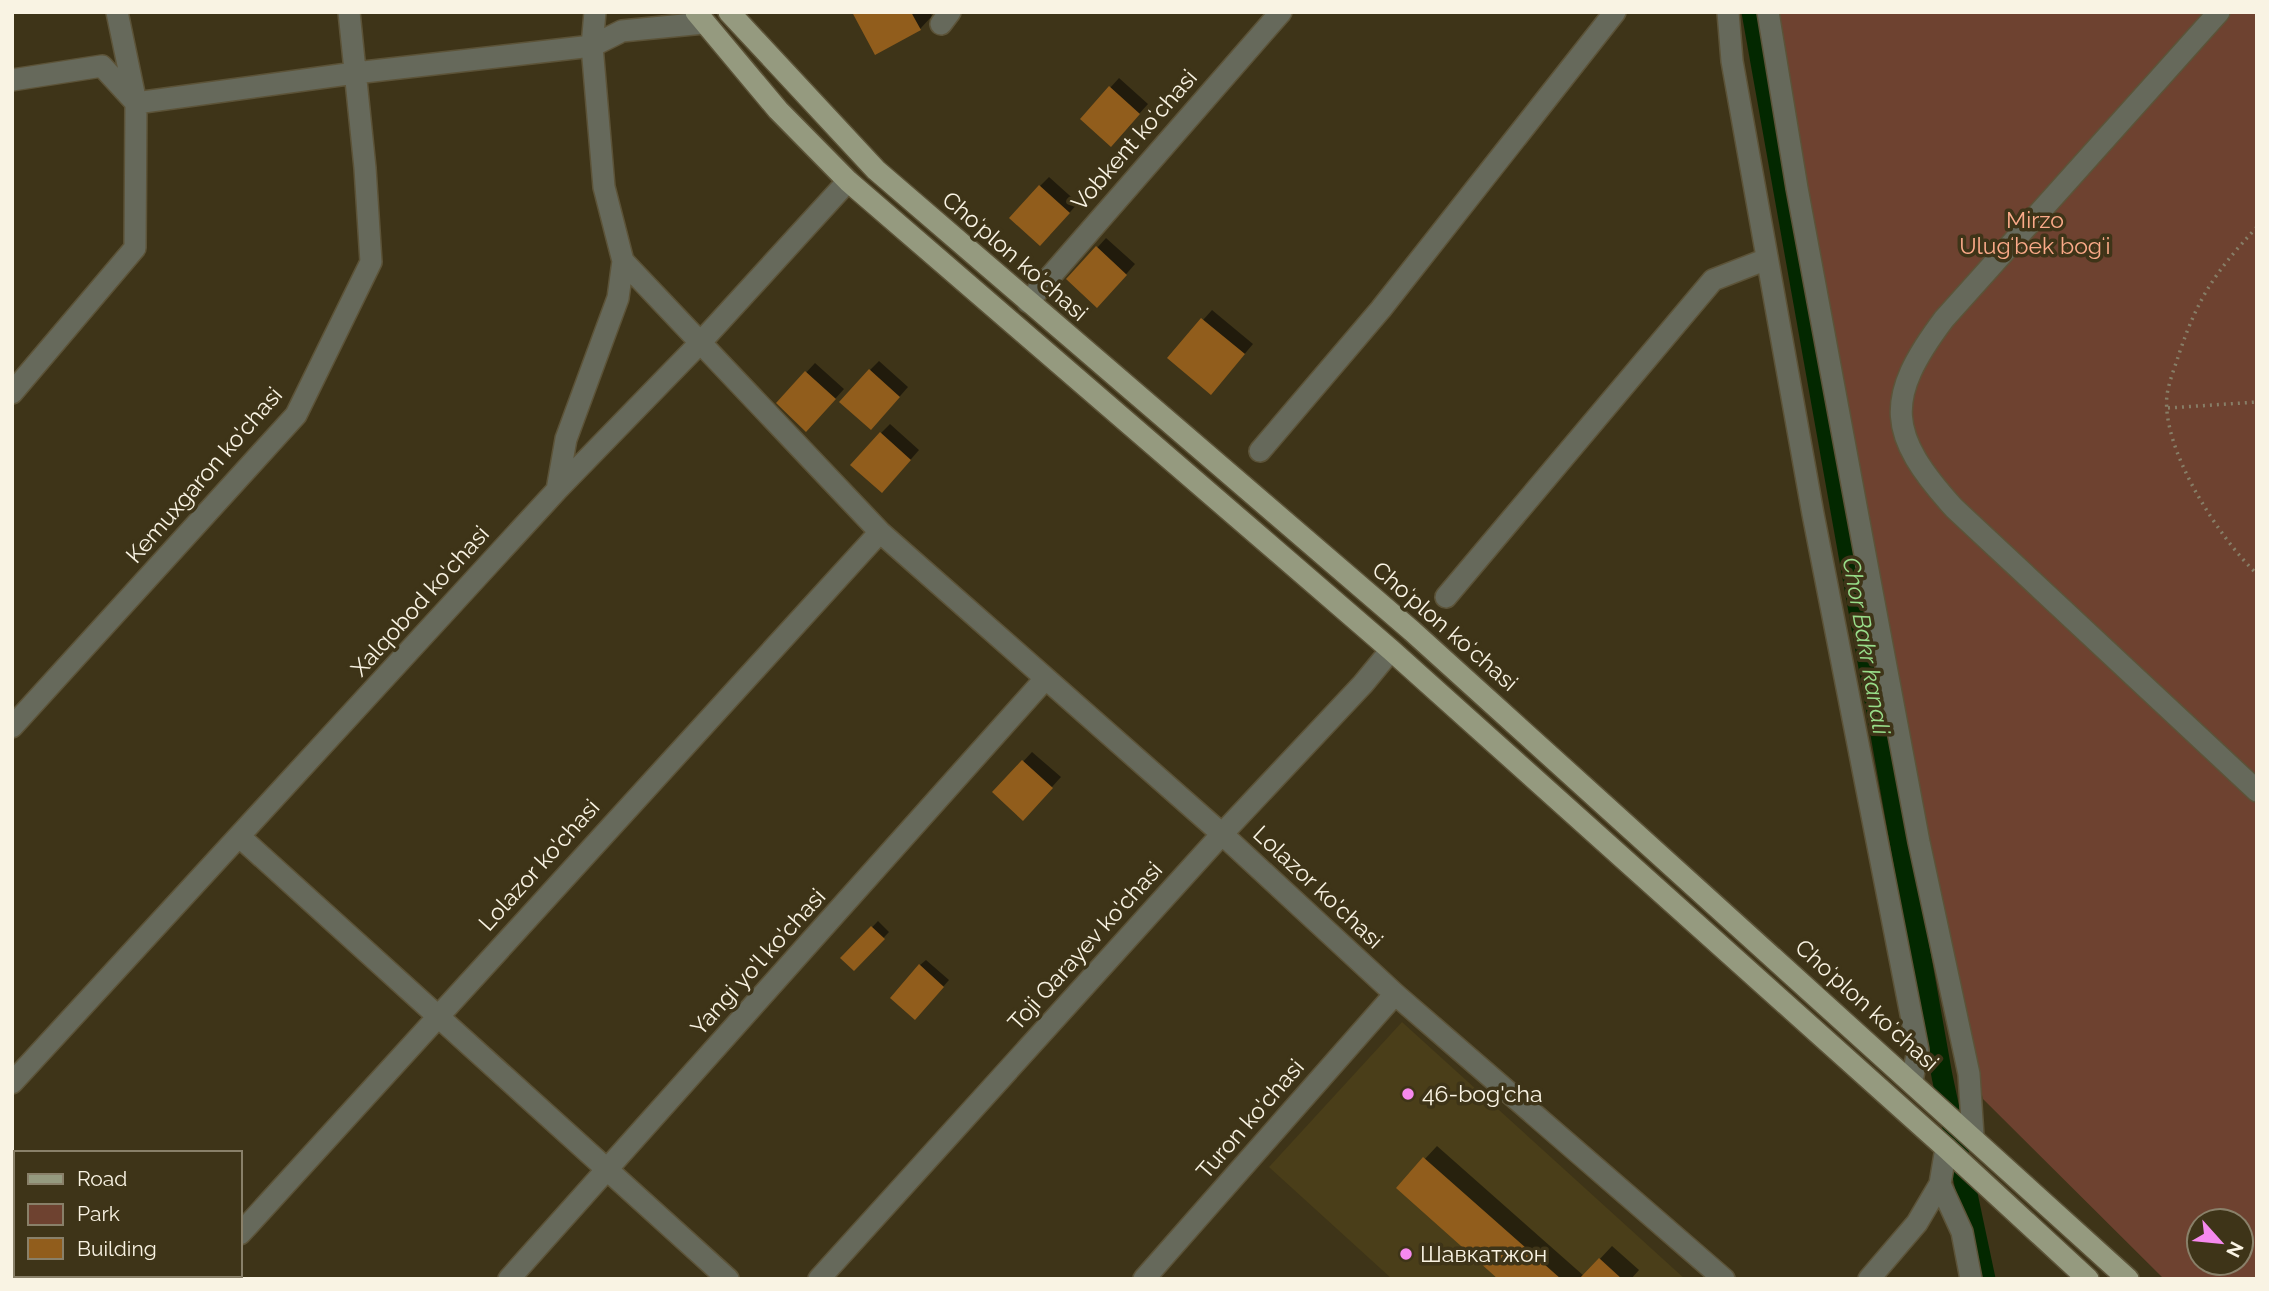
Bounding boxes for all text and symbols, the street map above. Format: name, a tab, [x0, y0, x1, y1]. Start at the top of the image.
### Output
street label: Vobkent koʻchasi	[1065, 64, 1202, 215]
street label: Choʻplon koʻchasi	[937, 185, 1093, 326]
park label: Mirzo Ulugʻbek bogʻi	[1959, 206, 2111, 259]
street label: Kemuxgaron ko'chasi	[120, 381, 287, 568]
street label: Xalqobod ko'chasi	[345, 520, 494, 681]
street label: Choʻplon koʻchasi	[1367, 555, 1523, 696]
water label: Chor Bakr kanali	[1837, 555, 1896, 738]
street label: Lolazor ko'chasi	[473, 794, 605, 936]
street label: Lolazor ko'chasi	[1248, 820, 1389, 953]
street label: Toji Qarayev ko'chasi	[1002, 856, 1167, 1035]
street label: Yangi yo'l ko'chasi	[685, 883, 831, 1041]
street label: Choʻplon koʻchasi	[1790, 933, 1944, 1076]
street label: Turon ko'chasi	[1190, 1053, 1309, 1184]
place label: 46-bog'cha	[1422, 1080, 1543, 1107]
marker: 46-bog'cha	[1400, 1086, 1416, 1102]
legend	[14, 1151, 242, 1277]
text: Road	[77, 1166, 127, 1191]
text: Park	[77, 1201, 120, 1226]
north arrow	[2185, 1207, 2255, 1277]
text: Building	[77, 1236, 157, 1261]
text: N	[2222, 1238, 2248, 1261]
place label: Шавкатжон	[1420, 1240, 1547, 1267]
marker: Шавкатжон	[1398, 1246, 1414, 1262]

